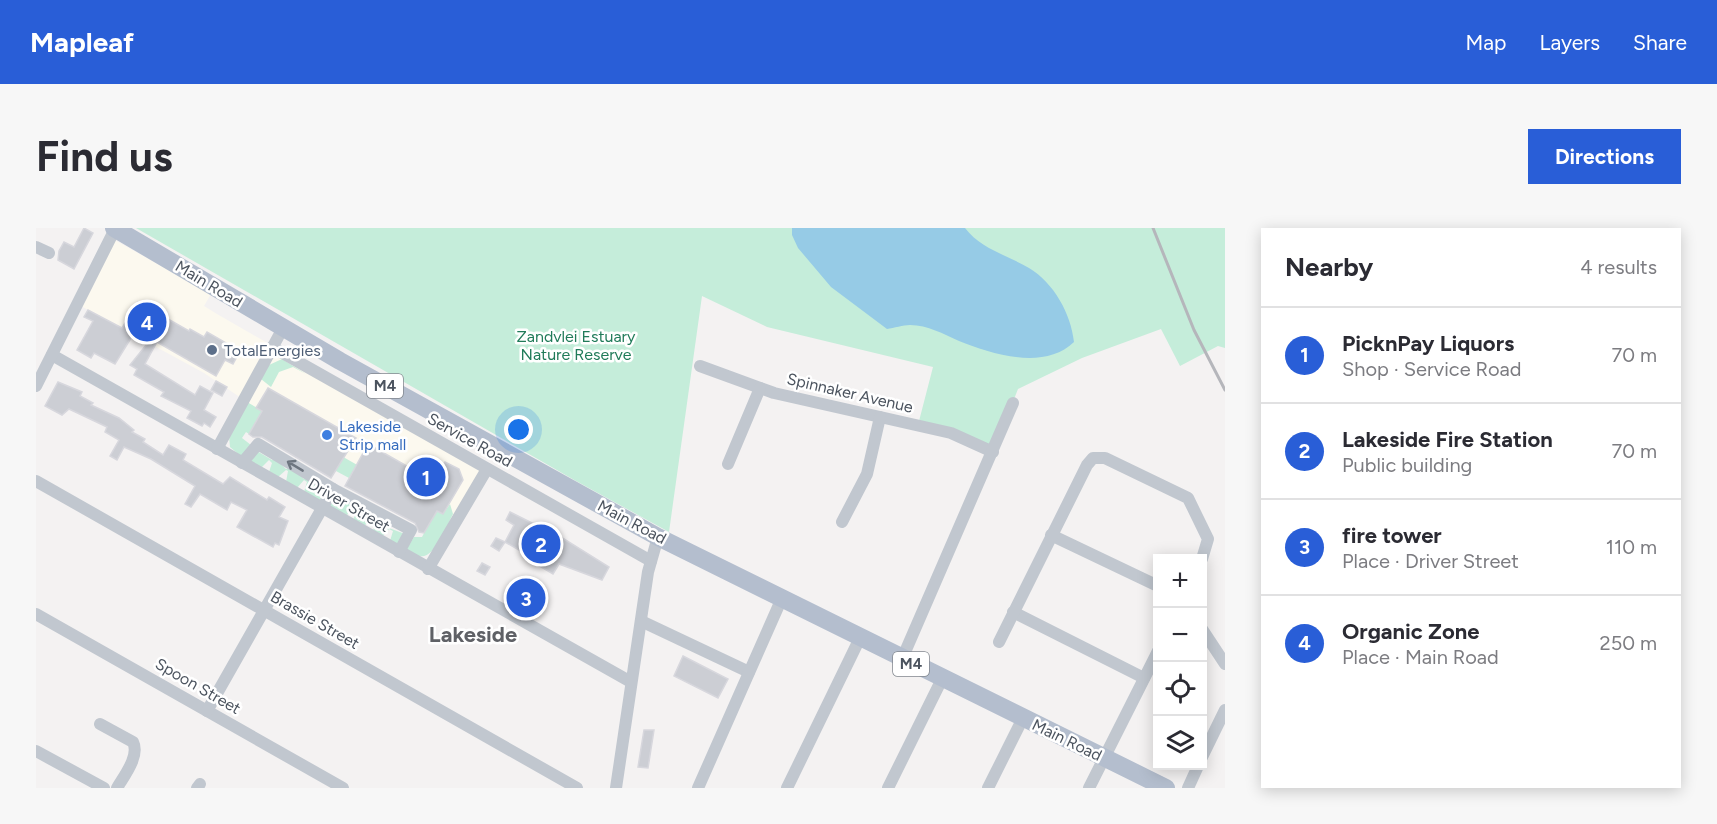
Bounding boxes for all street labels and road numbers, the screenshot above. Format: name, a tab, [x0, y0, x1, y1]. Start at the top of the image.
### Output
street label: Main Road	[172, 257, 246, 311]
street label: Spinnaker Avenue	[785, 369, 915, 417]
road number: M4	[367, 374, 403, 398]
street label: Service Road	[424, 409, 516, 471]
street label: Driver Street	[305, 474, 393, 536]
street label: Main Road	[594, 496, 670, 548]
street label: Brassie Street	[267, 587, 363, 653]
road number: M4	[893, 652, 929, 676]
street label: Spoon Street	[152, 654, 244, 718]
street label: Main Road	[1029, 715, 1105, 765]

